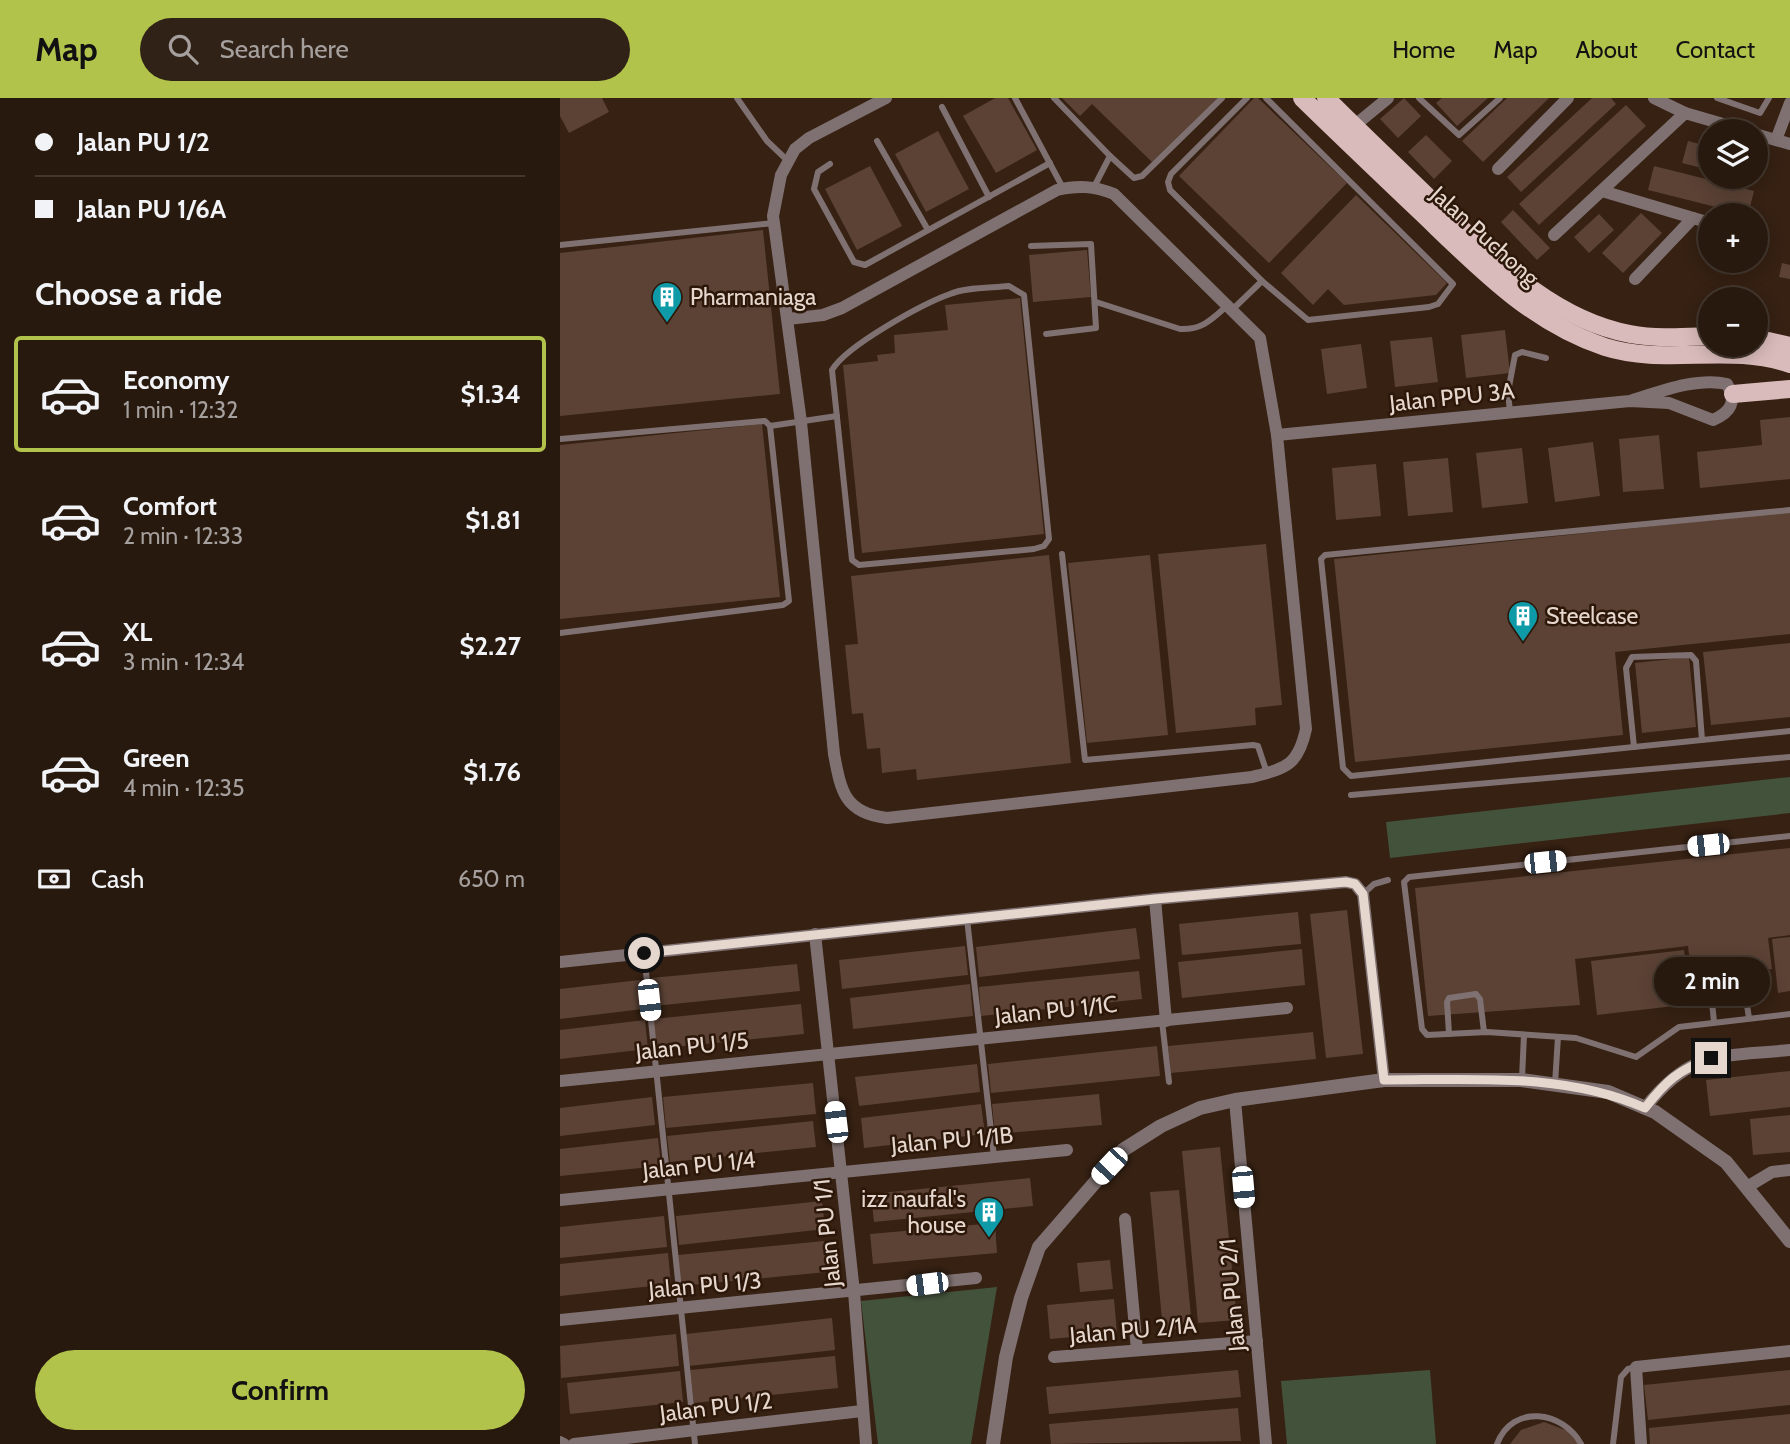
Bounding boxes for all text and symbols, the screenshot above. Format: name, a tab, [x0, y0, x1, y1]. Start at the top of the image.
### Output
search box	[140, 18, 630, 81]
text: Map	[35, 29, 98, 69]
icon: search	[164, 30, 202, 68]
text: Search here	[220, 33, 349, 65]
text: Home	[1392, 35, 1455, 64]
text: Map	[1493, 35, 1538, 64]
text: About	[1576, 35, 1638, 64]
text: Contact	[1676, 35, 1755, 64]
map controls	[1698, 119, 1768, 357]
button: layers	[1698, 119, 1768, 189]
text: Jalan PU 1/2	[77, 126, 210, 158]
street label: Jalan Puchong	[1424, 179, 1545, 292]
text: Jalan PU 1/6A	[77, 193, 226, 225]
button: +	[1698, 203, 1768, 273]
text: Choose a ride	[35, 274, 222, 313]
building icon: Pharmaniaga	[650, 280, 684, 324]
place label: Pharmaniaga	[690, 283, 816, 311]
button: −	[1698, 287, 1768, 357]
icon: car	[39, 363, 102, 426]
text: Economy	[123, 364, 229, 396]
street label: Jalan PPU 3A	[1387, 376, 1516, 418]
text: $1.34	[460, 378, 521, 410]
text: 1 min · 12:32	[123, 396, 238, 424]
icon: car	[39, 489, 102, 552]
text: Comfort	[123, 490, 217, 522]
text: $1.81	[465, 504, 521, 536]
text: 2 min · 12:33	[123, 522, 243, 550]
building icon: Steelcase	[1506, 599, 1540, 643]
place label: Steelcase	[1546, 602, 1639, 630]
icon: car	[39, 615, 102, 678]
text: XL	[123, 616, 152, 648]
text: $2.27	[459, 630, 521, 662]
text: 3 min · 12:34	[123, 648, 244, 676]
icon: car	[39, 741, 102, 804]
text: Green	[123, 742, 190, 774]
text: $1.76	[463, 756, 521, 788]
text: 4 min · 12:35	[123, 774, 244, 802]
car	[1687, 832, 1730, 858]
car	[1524, 849, 1567, 875]
icon: cash	[35, 860, 73, 898]
text: Cash	[91, 863, 144, 895]
text: 650 m	[458, 865, 525, 893]
route start	[628, 937, 660, 969]
callout: 2 min	[1653, 956, 1769, 1006]
text: 2 min	[1684, 967, 1740, 995]
car	[637, 978, 662, 1022]
street label: Jalan PU 1/1C	[993, 990, 1119, 1030]
street label: Jalan PU 1/5	[633, 1026, 750, 1066]
route end	[1695, 1042, 1727, 1074]
car	[824, 1100, 849, 1144]
street label: Jalan PU 1/1B	[889, 1121, 1014, 1159]
car	[1087, 1143, 1132, 1189]
street label: Jalan PU 1/4	[640, 1145, 757, 1185]
car	[1231, 1165, 1256, 1209]
street label: Jalan PU 1/1	[807, 1178, 847, 1289]
place label: izz naufal's house	[861, 1185, 966, 1239]
building icon: izz naufal's house	[972, 1195, 1006, 1239]
street label: Jalan PU 2/1	[1213, 1237, 1251, 1354]
street label: Jalan PU 1/3	[646, 1266, 763, 1304]
car	[905, 1271, 950, 1297]
street label: Jalan PU 2/1A	[1067, 1311, 1198, 1350]
button: Confirm	[35, 1350, 525, 1430]
street label: Jalan PU 1/2	[657, 1386, 774, 1428]

